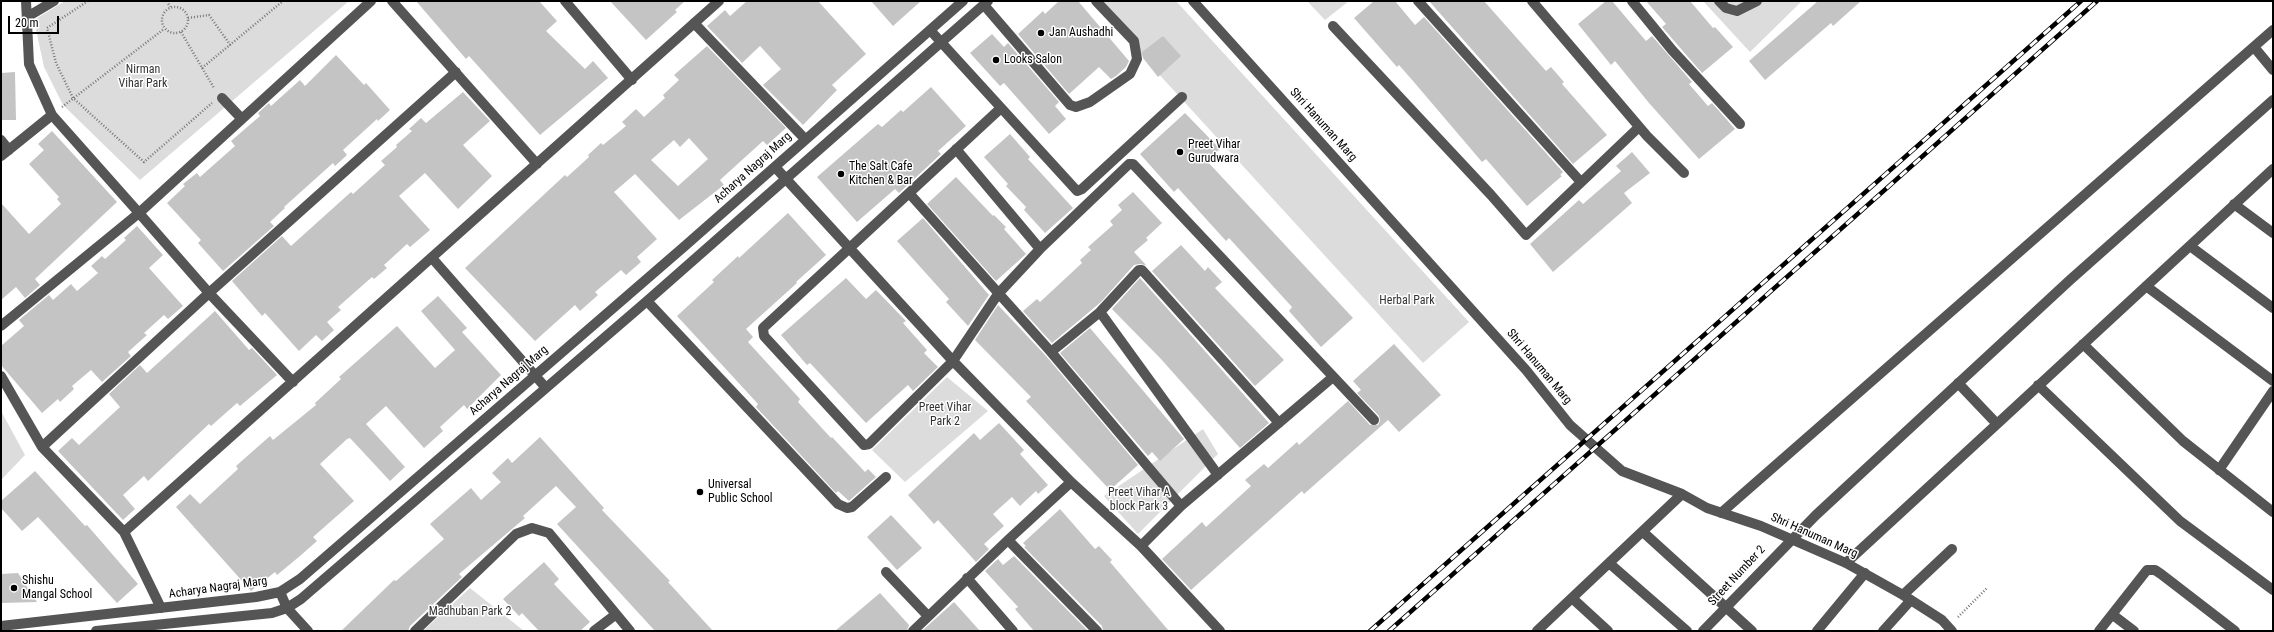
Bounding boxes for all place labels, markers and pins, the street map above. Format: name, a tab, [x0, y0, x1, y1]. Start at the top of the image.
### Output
place label: Jan Aushadhi	[1049, 26, 1113, 40]
marker: Jan Aushadhi	[1036, 28, 1046, 38]
place label: Looks Salon	[1004, 53, 1062, 67]
marker: Looks Salon	[991, 55, 1001, 65]
place label: Preet Vihar Gurudwara	[1188, 138, 1240, 166]
marker: Preet Vihar Gurudwara	[1175, 147, 1185, 157]
place label: The Salt Cafe Kitchen & Bar	[849, 160, 913, 188]
marker: The Salt Cafe Kitchen & Bar	[836, 169, 846, 179]
place label: Universal Public School	[708, 478, 773, 506]
marker: Universal Public School	[695, 487, 705, 497]
place label: Shishu Mangal School	[22, 574, 92, 602]
marker: Shishu Mangal School	[9, 583, 19, 593]

